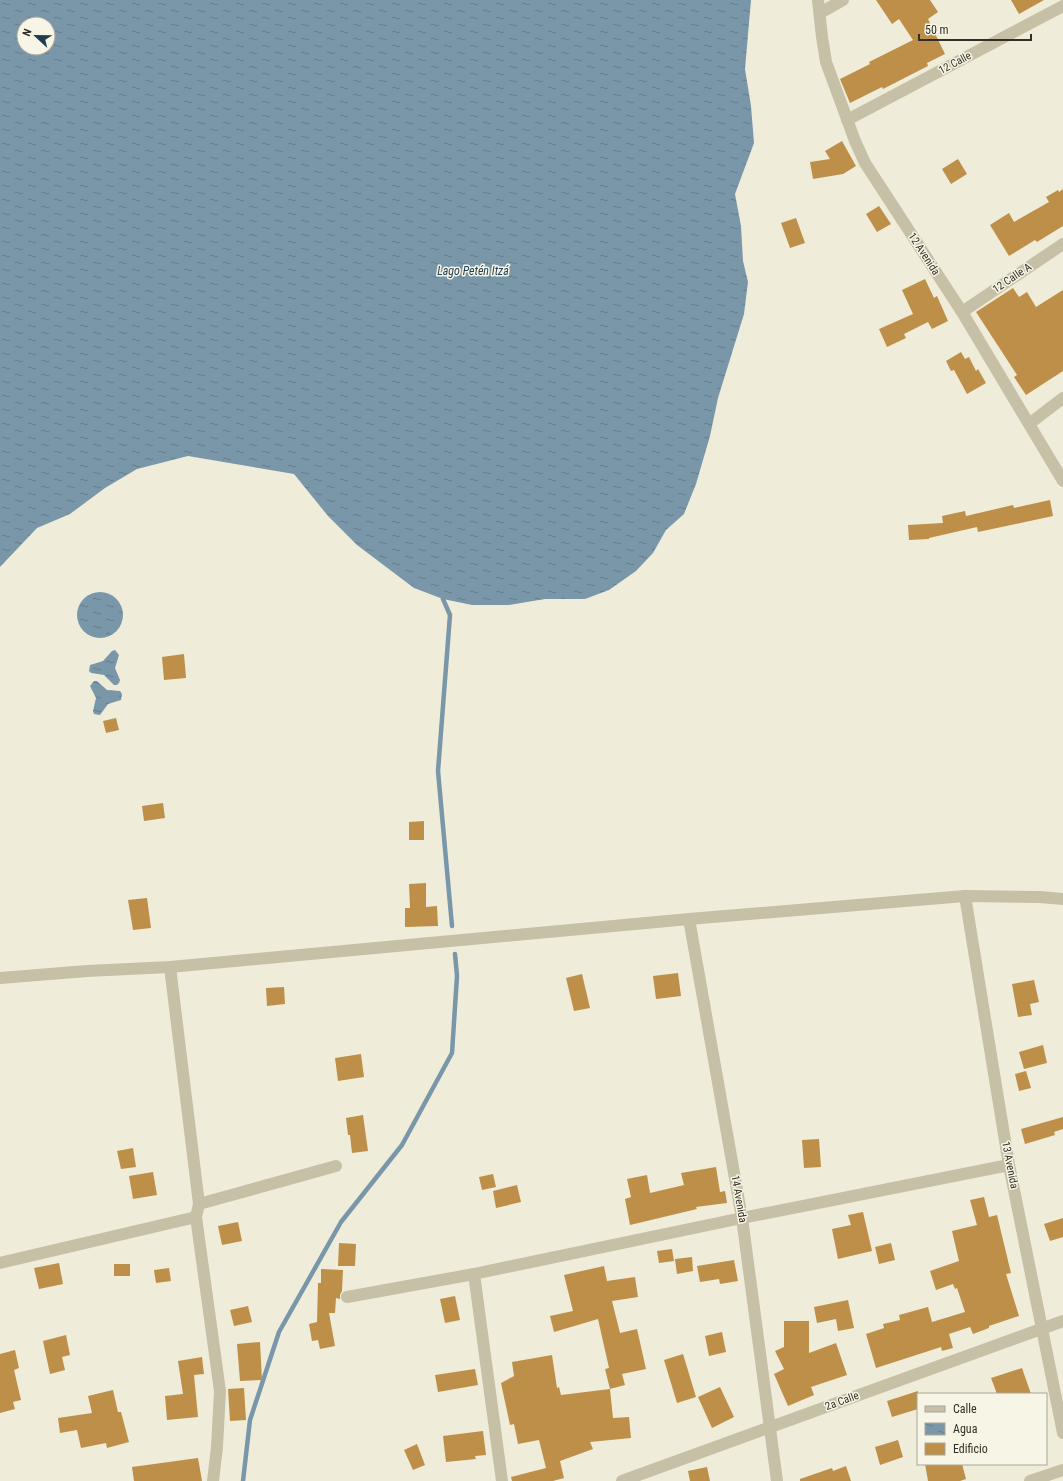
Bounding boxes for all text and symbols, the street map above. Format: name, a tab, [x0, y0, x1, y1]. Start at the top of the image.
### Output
north arrow	[16, 16, 56, 56]
scale bar	[919, 16, 1031, 42]
text: 50 m	[925, 23, 949, 37]
text: N	[20, 27, 35, 38]
street label: 12 Calle	[936, 49, 974, 77]
street label: 12 Avenida	[906, 230, 942, 278]
street label: 12 Calle A	[990, 260, 1034, 296]
water label: Lago Petén Itzá	[437, 264, 509, 278]
street label: 13 Avenida	[999, 1140, 1021, 1190]
street label: 14 Avenida	[728, 1174, 750, 1224]
street label: 2a Calle	[823, 1389, 861, 1413]
legend	[917, 1393, 1047, 1465]
text: Calle	[953, 1402, 977, 1416]
text: Agua	[953, 1422, 978, 1436]
text: Edificio	[953, 1442, 988, 1456]

